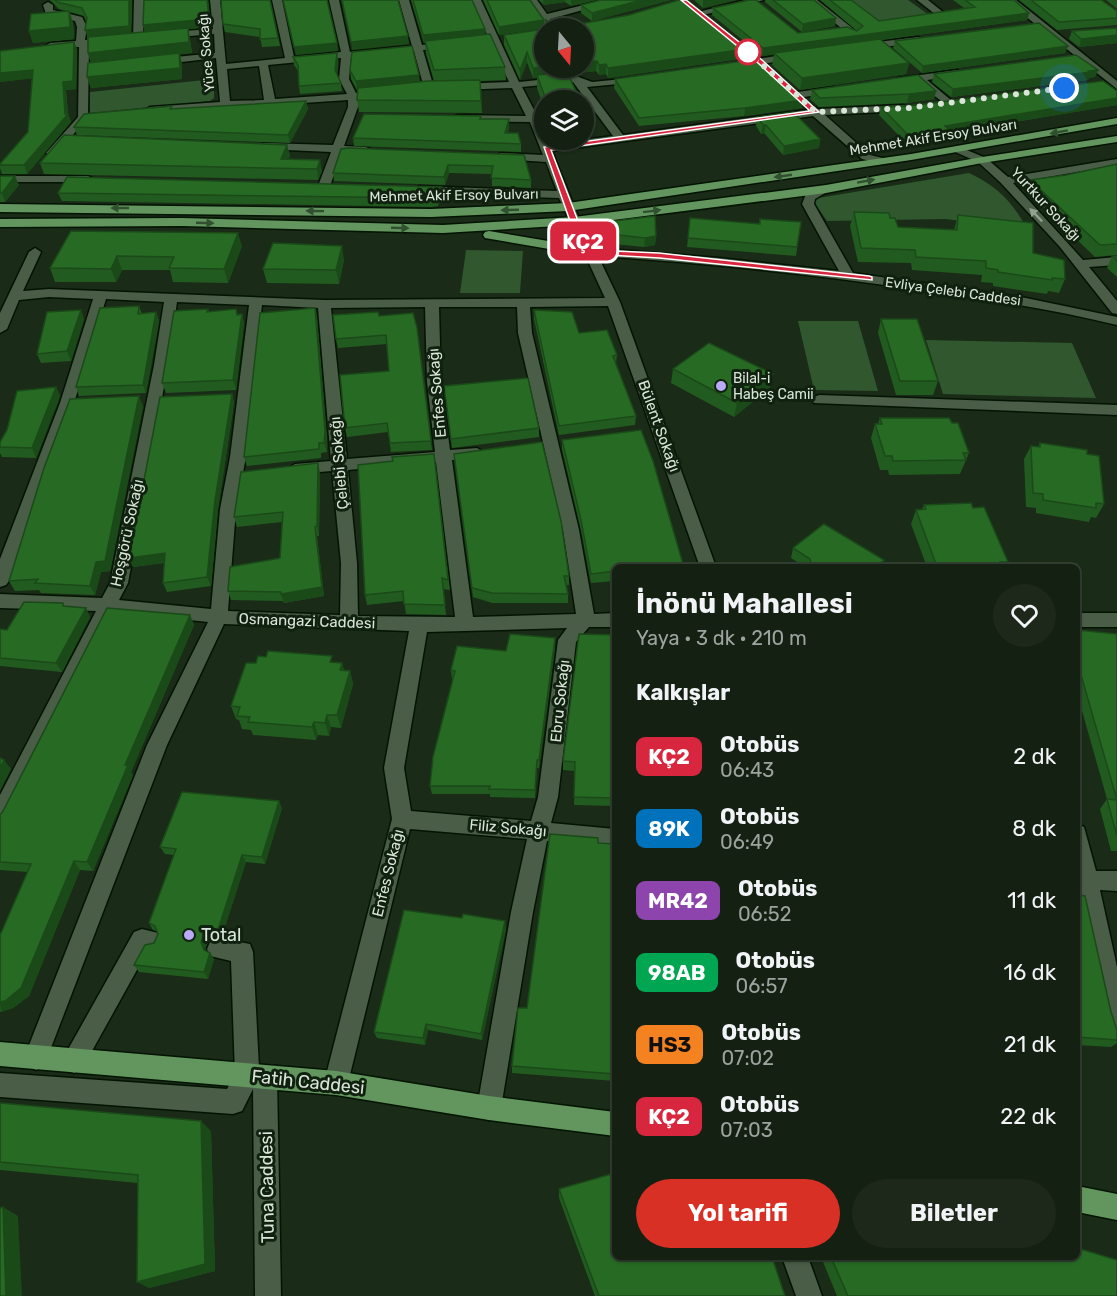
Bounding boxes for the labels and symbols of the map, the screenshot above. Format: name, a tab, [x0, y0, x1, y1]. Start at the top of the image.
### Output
street label: Yüce Sokağı	[195, 13, 218, 93]
north arrow	[534, 18, 594, 78]
unlabelled marker	[735, 39, 761, 65]
your location	[1049, 73, 1079, 103]
street label: Mehmet Akif Ersoy Bulvarı	[848, 116, 1018, 159]
one-way arrow	[1050, 127, 1069, 136]
street label: Yurtkur Sokağı	[1007, 164, 1084, 245]
one-way arrow	[773, 171, 792, 180]
one-way arrow	[857, 176, 876, 185]
street label: Mehmet Akif Ersoy Bulvarı	[369, 186, 539, 205]
one-way arrow	[110, 203, 129, 213]
one-way arrow	[500, 205, 519, 214]
one-way arrow	[643, 206, 662, 216]
one-way arrow	[305, 207, 324, 216]
one-way arrow	[1029, 209, 1043, 223]
one-way arrow	[196, 218, 215, 227]
line badge: KÇ2	[548, 222, 618, 260]
one-way arrow	[391, 223, 410, 233]
street label: Evliya Çelebi Caddesi	[884, 274, 1022, 309]
street label: Enfes Sokağı	[424, 347, 450, 439]
place label: Bilal-i Habeş Camii	[733, 370, 814, 403]
street label: Bülent Sokağı	[634, 378, 684, 474]
marker: Bilal-i Habeş Camii	[714, 379, 728, 393]
street label: Çelebi Sokağı	[326, 416, 352, 510]
street label: Hoşgörü Sokağı	[107, 478, 147, 588]
street label: Osmangazi Caddesi	[238, 610, 376, 632]
street label: Ebru Sokağı	[547, 659, 573, 743]
street label: Filiz Sokağı	[469, 816, 547, 840]
street label: Enfes Sokağı	[368, 827, 408, 919]
place label: Total	[201, 924, 241, 946]
marker: Total	[182, 928, 196, 942]
street label: Fatih Caddesi	[250, 1065, 366, 1099]
street label: Tuna Caddesi	[255, 1131, 279, 1243]

